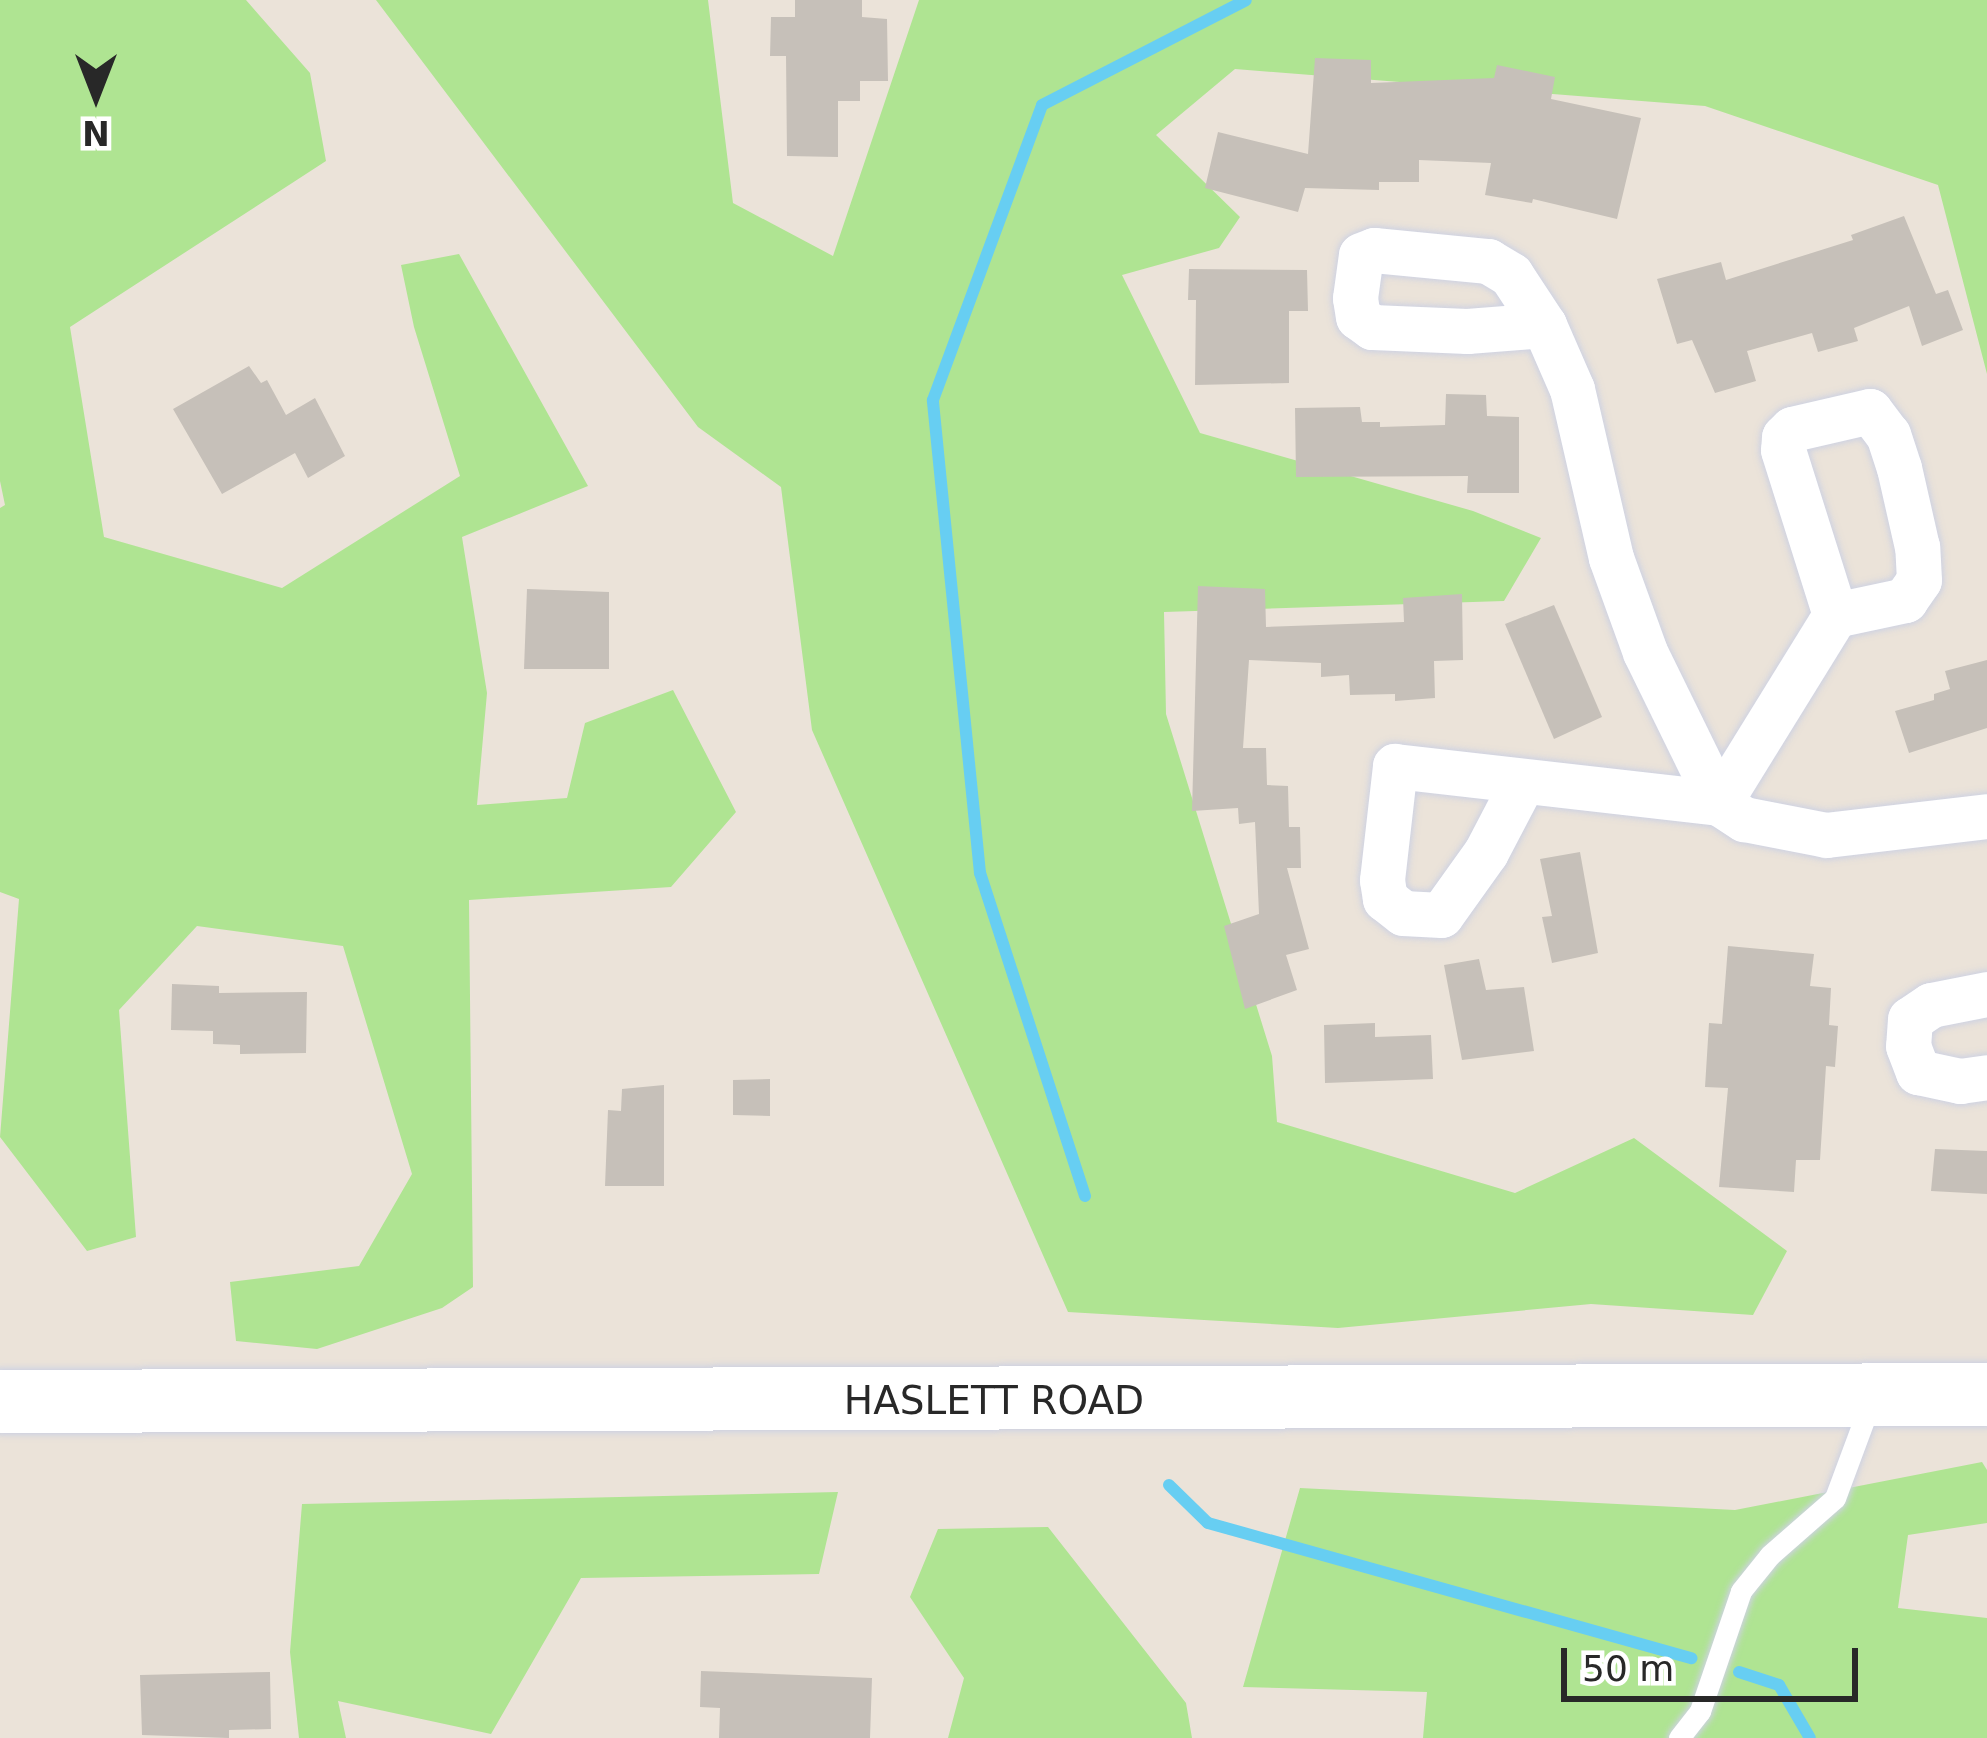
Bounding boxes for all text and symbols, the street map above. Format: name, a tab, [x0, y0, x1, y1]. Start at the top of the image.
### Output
north arrow	[36, 36, 156, 156]
text: N	[82, 113, 110, 152]
street label: HASLETT ROAD	[844, 1378, 1144, 1424]
scale bar	[1567, 1624, 1864, 1698]
text: 50 m	[1582, 1648, 1674, 1689]

